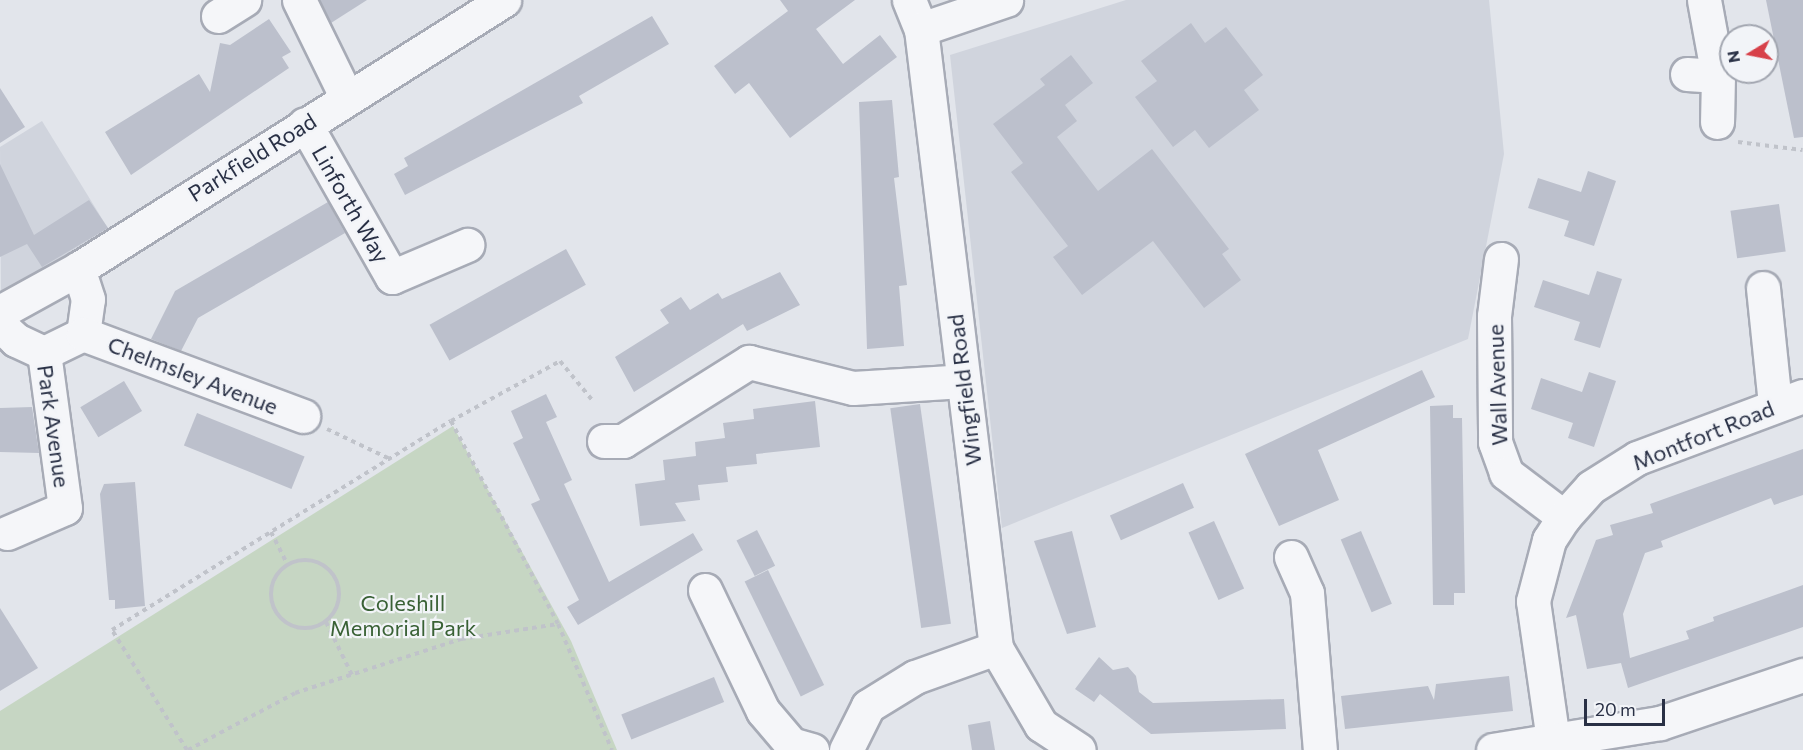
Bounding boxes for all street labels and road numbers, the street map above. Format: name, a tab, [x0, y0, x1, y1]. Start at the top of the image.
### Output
street label: Parkfield Road	[183, 107, 321, 207]
street label: Linforth Way	[307, 141, 395, 267]
street label: Wingfield Road	[942, 313, 986, 467]
street label: Wall Avenue	[1482, 324, 1512, 446]
street label: Chelmsley Avenue	[104, 330, 282, 420]
street label: Park Avenue	[32, 363, 76, 489]
street label: Montfort Road	[1628, 395, 1778, 475]

